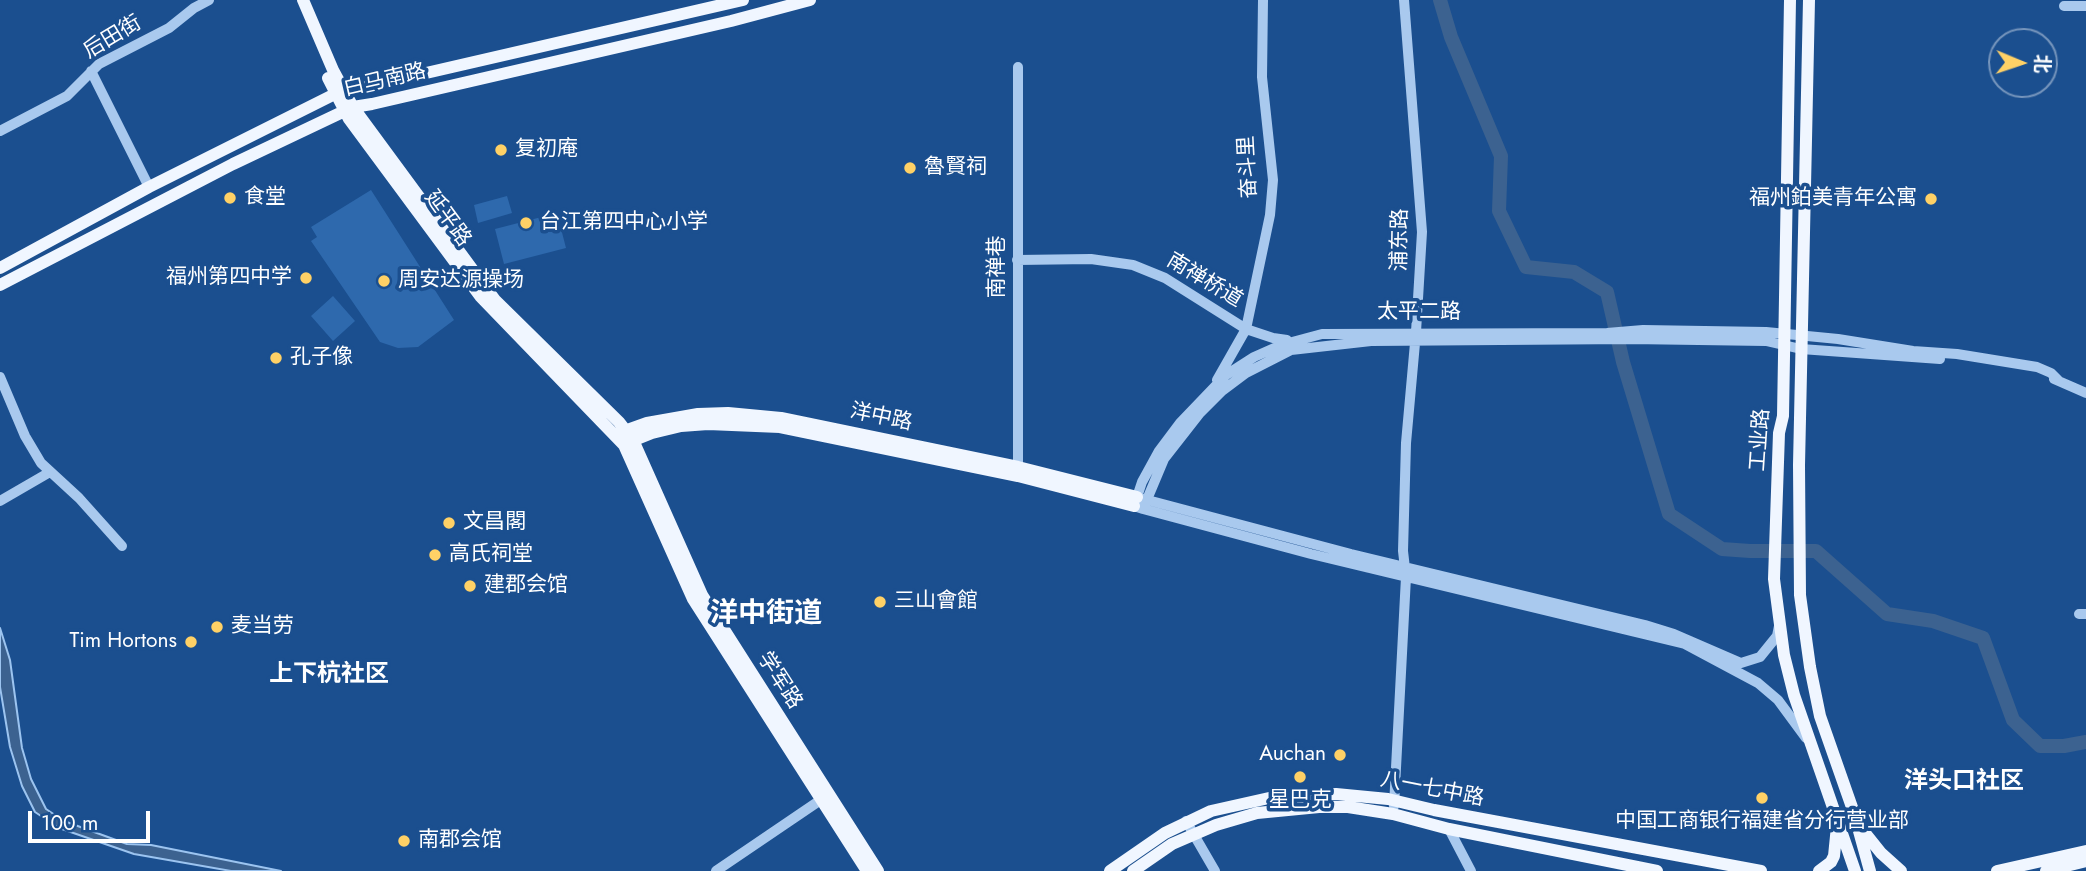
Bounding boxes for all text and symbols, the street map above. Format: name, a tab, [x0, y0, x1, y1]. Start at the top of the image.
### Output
street label: 后田街	[80, 11, 146, 65]
north arrow	[1988, 28, 2058, 98]
text: 北	[2029, 54, 2056, 74]
street label: 白马南路	[341, 59, 429, 103]
street label: 奋斗里	[1235, 135, 1263, 199]
place label: 复初庵	[515, 137, 578, 163]
marker: 复初庵	[493, 142, 509, 158]
place label: 魯賢祠	[924, 155, 987, 181]
marker: 魯賢祠	[902, 160, 918, 176]
place label: 食堂	[244, 185, 286, 211]
street label: 延平路	[418, 186, 476, 252]
place label: 福州鉑美青年公寓	[1749, 186, 1917, 212]
marker: 食堂	[222, 190, 238, 206]
marker: 福州鉑美青年公寓	[1923, 191, 1939, 207]
street label: 浦东路	[1388, 208, 1414, 272]
place label: 台江第四中心小学	[540, 210, 708, 236]
marker: 台江第四中心小学	[518, 215, 534, 231]
street label: 南禅巷	[985, 236, 1011, 298]
street label: 南禅桥道	[1162, 249, 1246, 313]
place label: 福州第四中学	[166, 265, 292, 291]
place label: 周安达源操场	[398, 268, 524, 294]
marker: 福州第四中学	[298, 270, 314, 286]
marker: 周安达源操场	[376, 273, 392, 289]
street label: 太平二路	[1377, 300, 1461, 326]
place label: 孔子像	[290, 345, 353, 371]
marker: 孔子像	[268, 350, 284, 366]
street label: 洋中路	[848, 399, 914, 437]
street label: 工业路	[1746, 408, 1776, 472]
place label: 文昌閣	[463, 510, 526, 536]
marker: 文昌閣	[441, 515, 457, 531]
place label: 高氏祠堂	[449, 542, 533, 568]
marker: 高氏祠堂	[427, 547, 443, 563]
place label: 建郡会馆	[484, 573, 568, 599]
marker: 建郡会馆	[462, 578, 478, 594]
place label: 三山會館	[894, 589, 978, 615]
marker: 三山會館	[872, 594, 888, 610]
district label: 洋中街道	[710, 598, 822, 632]
place label: 麦当劳	[231, 614, 294, 640]
marker: 麦当劳	[209, 619, 225, 635]
place label: Tim Hortons	[69, 629, 177, 655]
marker: Tim Hortons	[183, 634, 199, 650]
street label: 学军路	[751, 648, 807, 714]
district label: 上下杭社区	[269, 661, 389, 689]
place label: Auchan	[1259, 742, 1326, 768]
marker: Auchan	[1332, 747, 1348, 763]
street label: 八一七中路	[1378, 768, 1486, 812]
district label: 洋头口社区	[1904, 768, 2024, 796]
marker: 星巴克	[1292, 769, 1308, 785]
place label: 星巴克	[1269, 788, 1331, 814]
marker: 中国工商银行福建省分行营业部	[1754, 790, 1770, 806]
scale bar	[32, 798, 154, 842]
text: 100 m	[41, 808, 98, 838]
place label: 中国工商银行福建省分行营业部	[1615, 809, 1909, 835]
place label: 南郡会馆	[418, 828, 502, 854]
marker: 南郡会馆	[396, 833, 412, 849]

